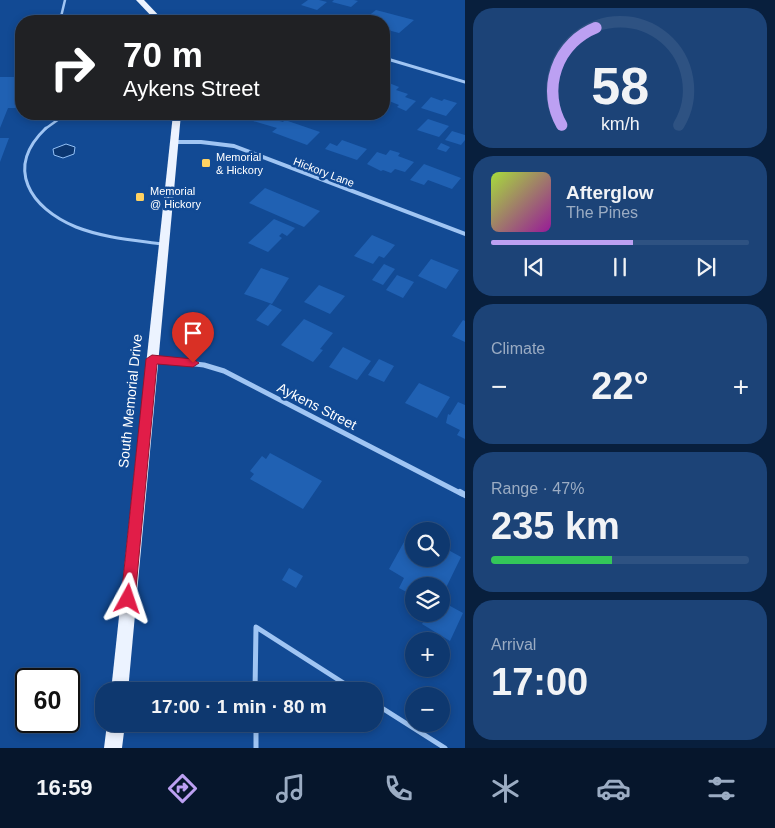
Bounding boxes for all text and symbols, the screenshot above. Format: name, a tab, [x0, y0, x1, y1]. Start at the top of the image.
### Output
icon: right	[40, 35, 105, 100]
text: 70 m	[123, 35, 203, 74]
text: 58	[591, 57, 649, 115]
text: Aykens Street	[123, 76, 260, 101]
text: km/h	[601, 114, 639, 134]
place label: Memorial & Hickory	[216, 151, 264, 176]
street label: Hickory Lane	[292, 155, 356, 189]
marker: Memorial & Hickory	[200, 157, 212, 169]
text: Afterglow	[566, 182, 654, 203]
place label: Memorial @ Hickory	[150, 185, 201, 210]
marker: Memorial @ Hickory	[134, 191, 146, 203]
text: The Pines	[566, 204, 638, 221]
icon: previous	[520, 253, 548, 281]
icon: pause	[606, 253, 634, 281]
icon: next	[692, 253, 720, 281]
pin	[172, 312, 214, 363]
icon: arrive	[179, 319, 207, 347]
street label: South Memorial Drive	[115, 333, 145, 469]
text: Climate	[491, 340, 545, 357]
text: 22°	[591, 365, 649, 407]
text: −	[491, 371, 507, 402]
text: +	[733, 371, 749, 402]
street label: Aykens Street	[275, 379, 359, 433]
text: Range · 47%	[491, 480, 584, 497]
text: 235 km	[491, 505, 620, 547]
map controls	[405, 522, 450, 732]
button: search	[405, 522, 450, 567]
position arrow	[101, 572, 153, 624]
button: layers	[405, 577, 450, 622]
button: +	[405, 632, 450, 677]
text: Arrival	[491, 636, 536, 653]
text: 17:00	[491, 661, 588, 703]
speed limit sign: 60	[15, 668, 80, 733]
button: −	[405, 687, 450, 732]
text: 17:00 · 1 min · 80 m	[151, 696, 327, 717]
icon: directions	[165, 771, 200, 806]
icon: music	[273, 771, 308, 806]
icon: phone	[381, 771, 416, 806]
icon: climate	[488, 771, 523, 806]
icon: car	[596, 771, 631, 806]
icon: filters	[704, 771, 739, 806]
text: 16:59	[36, 775, 93, 800]

